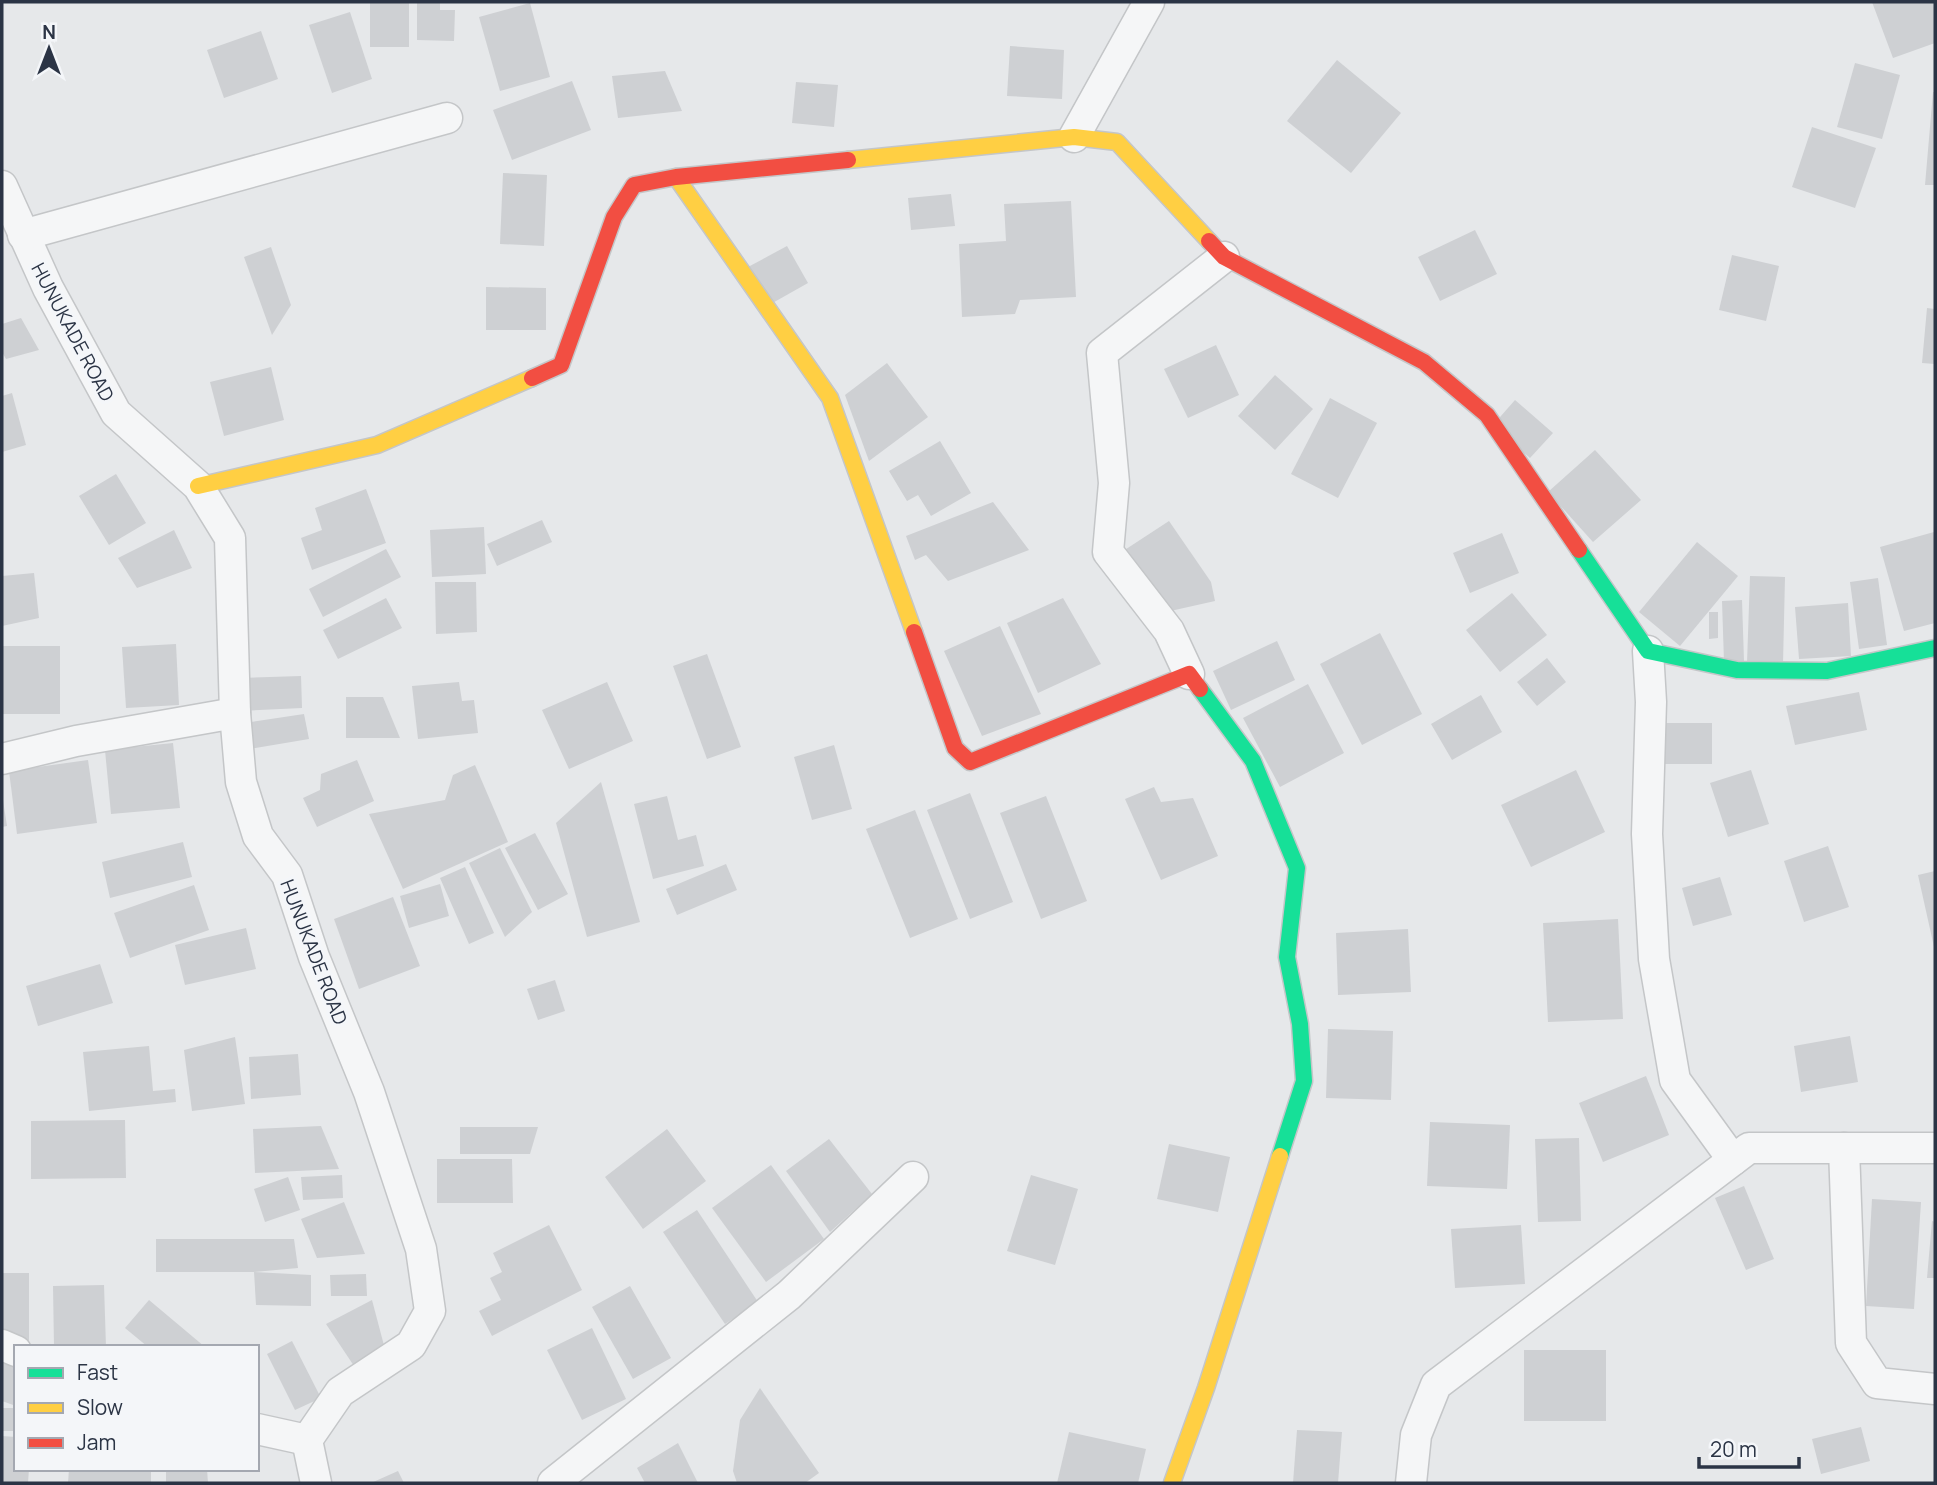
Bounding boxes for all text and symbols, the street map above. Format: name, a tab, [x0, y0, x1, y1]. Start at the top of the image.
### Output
north arrow	[14, 14, 84, 84]
text: N	[42, 19, 56, 45]
street label: HUNUKADE ROAD	[25, 258, 121, 406]
street label: HUNUKADE ROAD	[274, 876, 354, 1028]
legend	[14, 1345, 259, 1471]
text: Fast	[77, 1358, 118, 1386]
text: Slow	[77, 1393, 123, 1421]
scale bar	[1699, 1426, 1799, 1470]
text: Jam	[77, 1428, 116, 1456]
text: 20 m	[1710, 1435, 1757, 1463]

